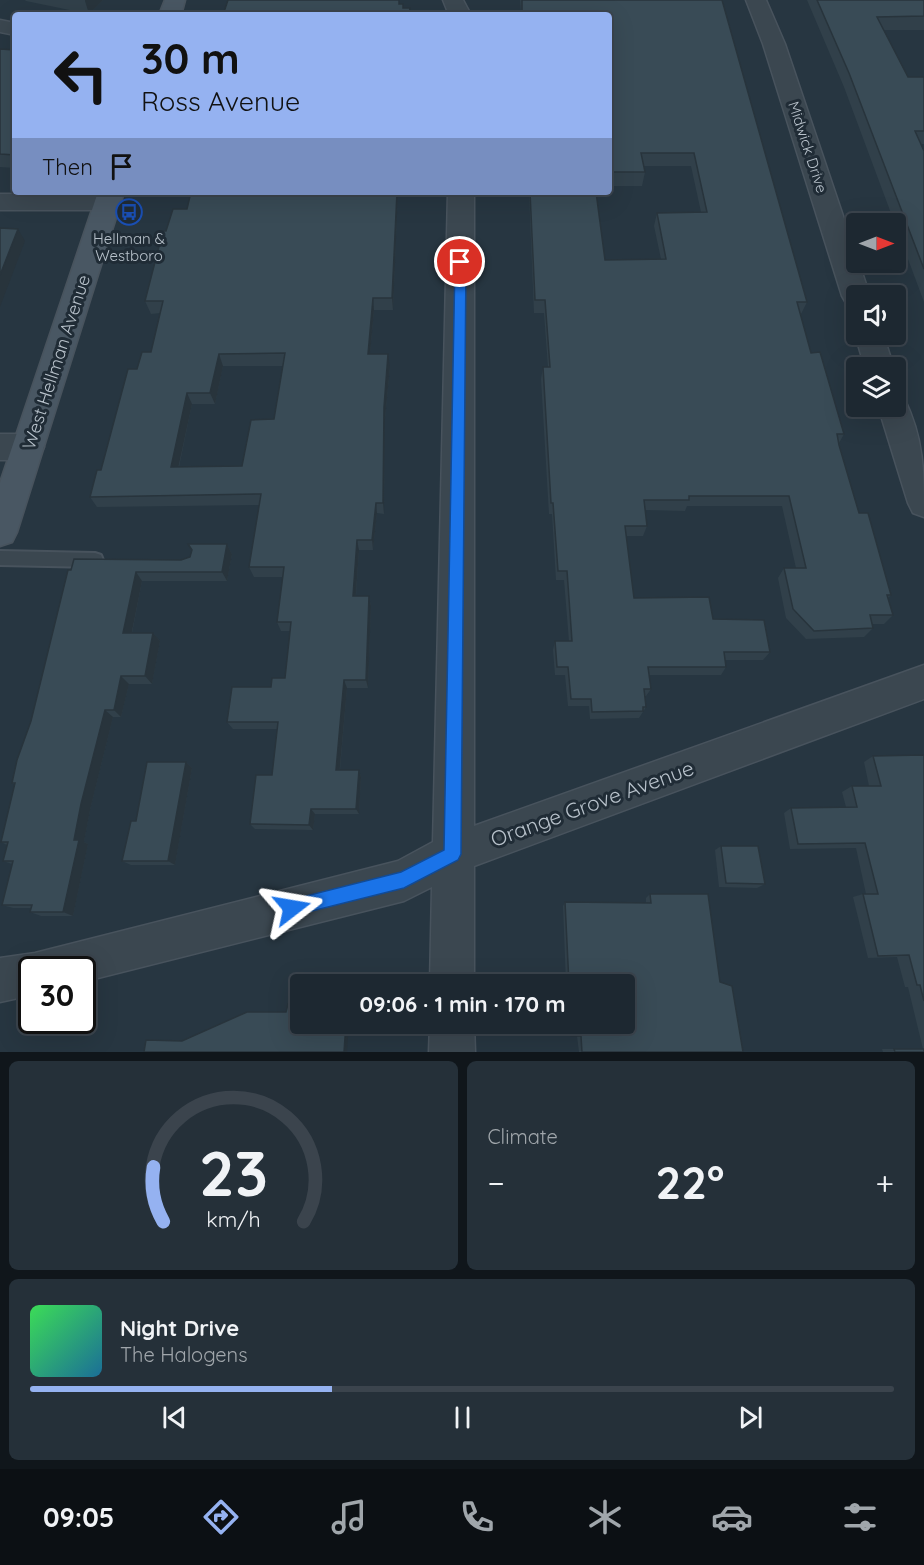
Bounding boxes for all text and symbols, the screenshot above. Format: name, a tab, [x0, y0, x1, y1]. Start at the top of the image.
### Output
text: 30 m	[141, 32, 240, 85]
icon: left	[42, 36, 120, 114]
text: Ross Avenue	[141, 84, 300, 118]
street label: Midwick Drive	[784, 99, 832, 195]
icon: arrive	[105, 150, 138, 183]
text: Then	[42, 153, 93, 181]
bus stop icon: Hellman & Westboro	[114, 197, 144, 227]
north arrow	[846, 213, 906, 273]
map controls	[846, 213, 906, 417]
place label: Hellman & Westboro	[93, 229, 165, 265]
pin	[434, 236, 485, 287]
icon: arrive	[443, 245, 476, 278]
street label: West Hellman Avenue	[17, 272, 95, 452]
button: sound	[846, 285, 906, 345]
button: layers	[846, 357, 906, 417]
street label: Orange Grove Avenue	[487, 754, 697, 852]
position arrow	[260, 876, 324, 940]
speed limit sign: 30	[18, 956, 96, 1034]
text: 09:06 · 1 min · 170 m	[360, 990, 566, 1018]
text: Climate	[488, 1124, 558, 1149]
text: 23	[199, 1134, 268, 1212]
text: 22°	[656, 1154, 724, 1210]
text: −	[488, 1162, 505, 1203]
text: +	[875, 1162, 894, 1203]
text: km/h	[206, 1207, 260, 1233]
text: Night Drive	[120, 1314, 239, 1342]
text: The Halogens	[120, 1342, 248, 1367]
icon: previous	[158, 1401, 191, 1434]
icon: pause	[446, 1401, 479, 1434]
icon: next	[734, 1401, 767, 1434]
icon: directions	[200, 1496, 242, 1538]
icon: music	[328, 1496, 370, 1538]
icon: phone	[456, 1496, 498, 1538]
icon: climate	[584, 1496, 626, 1538]
icon: car	[711, 1496, 753, 1538]
icon: filters	[839, 1496, 881, 1538]
text: 09:05	[43, 1500, 114, 1534]

